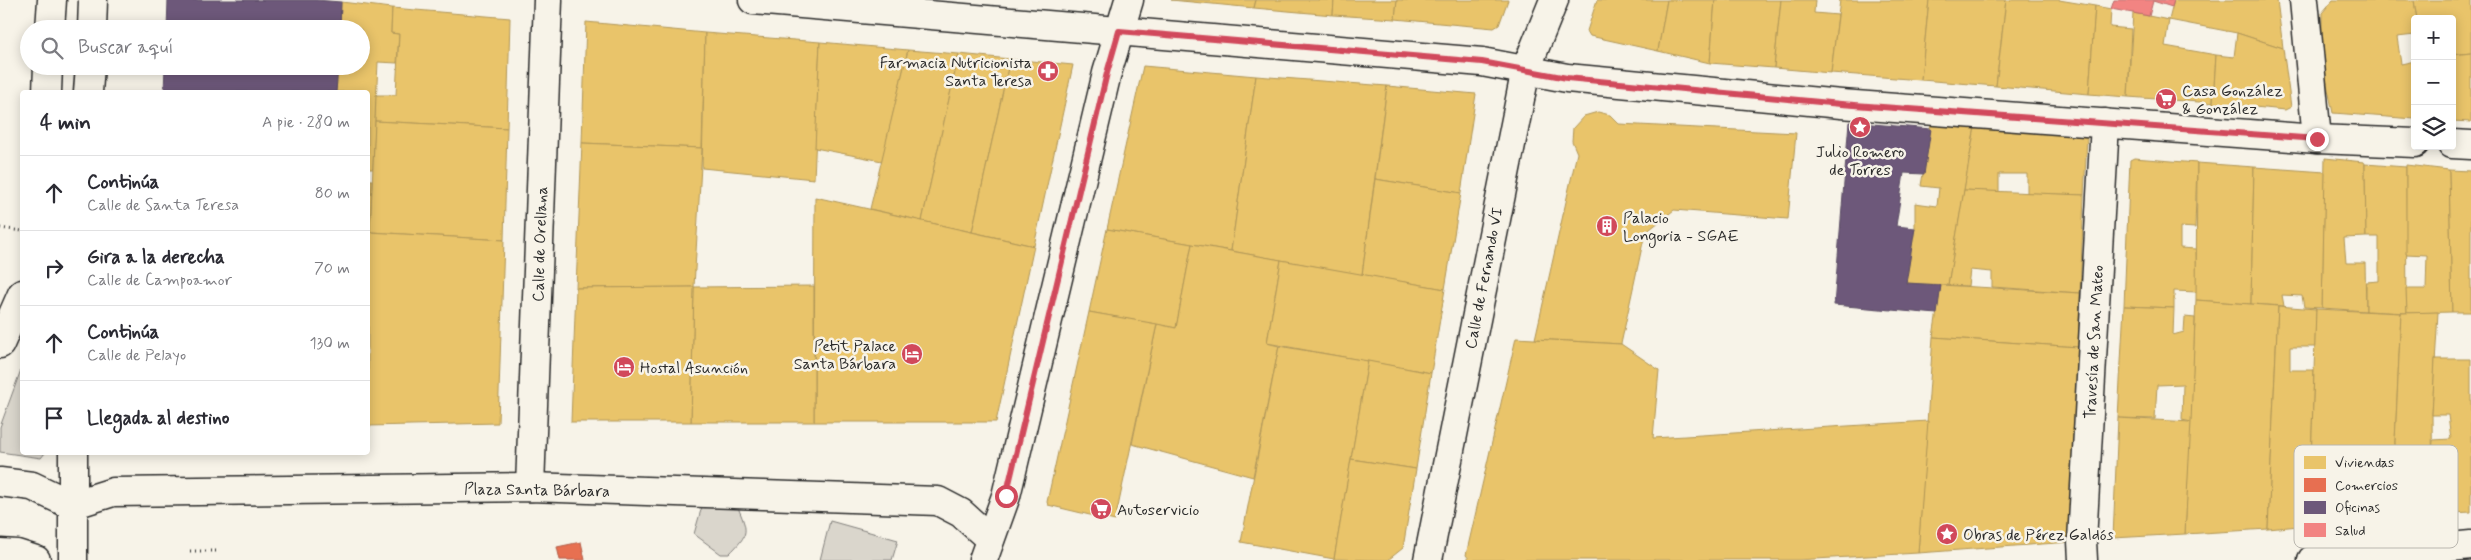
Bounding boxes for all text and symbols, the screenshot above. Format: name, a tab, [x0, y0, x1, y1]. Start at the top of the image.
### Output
map controls	[2411, 15, 2456, 150]
button: +	[2411, 15, 2456, 60]
search box	[20, 20, 370, 75]
icon: search	[38, 34, 66, 62]
text: Buscar aquí	[78, 35, 173, 60]
place label: Farmacia Nutricionista Santa Teresa	[880, 53, 1032, 92]
pharmacy icon: Farmacia Nutricionista Santa Teresa	[1036, 59, 1060, 83]
button: −	[2411, 60, 2456, 105]
place label: Casa González & González	[2182, 81, 2283, 120]
supermarket icon: Casa González & González	[2154, 87, 2178, 111]
button: layers	[2411, 105, 2456, 150]
text: 4 min	[40, 109, 91, 137]
text: A pie · 280 m	[262, 112, 350, 133]
place icon: Julio Romero de Torres	[1848, 115, 1872, 139]
route end	[2306, 128, 2329, 151]
place label: Julio Romero de Torres	[1816, 142, 1904, 181]
text: Continúa	[87, 170, 159, 195]
icon: ahead	[40, 179, 68, 207]
text: 80 m	[315, 183, 350, 204]
street label: Calle de Orellana	[528, 186, 553, 302]
text: Calle de Santa Teresa	[87, 195, 239, 216]
street label: Calle de Fernando VI	[1460, 206, 1509, 351]
place label: Palacio Longoria - SGAE	[1623, 208, 1739, 248]
building icon: Palacio Longoria - SGAE	[1595, 214, 1619, 238]
text: Gira a la derecha	[87, 245, 225, 270]
icon: right	[40, 254, 68, 282]
text: 70 m	[314, 258, 350, 279]
street label: Travesía de San Mateo	[2080, 264, 2109, 420]
text: Calle de Campoamor	[87, 270, 232, 291]
text: Continúa	[87, 320, 159, 345]
icon: ahead	[40, 329, 68, 357]
text: 130 m	[309, 333, 350, 354]
place label: Petit Palace Santa Bárbara	[794, 336, 896, 375]
hotel icon: Petit Palace Santa Bárbara	[900, 342, 924, 366]
text: Calle de Pelayo	[87, 345, 186, 366]
hotel icon: Hostal Asunción	[612, 355, 636, 379]
place label: Hostal Asunción	[640, 358, 748, 379]
icon: arrive	[40, 404, 68, 432]
text: Llegada al destino	[87, 406, 229, 431]
legend	[2294, 445, 2458, 548]
text: Viviendas	[2335, 454, 2394, 472]
text: Comercios	[2335, 477, 2398, 495]
street label: Plaza Santa Bárbara	[464, 479, 610, 502]
route start	[995, 485, 1018, 508]
supermarket icon: Autoservicio	[1089, 497, 1113, 521]
text: Oficinas	[2335, 499, 2381, 517]
place label: Autoservicio	[1117, 500, 1199, 521]
place icon: Obras de Pérez Galdós	[1935, 522, 1959, 546]
text: Salud	[2335, 522, 2366, 540]
place label: Obras de Pérez Galdós	[1963, 525, 2114, 546]

